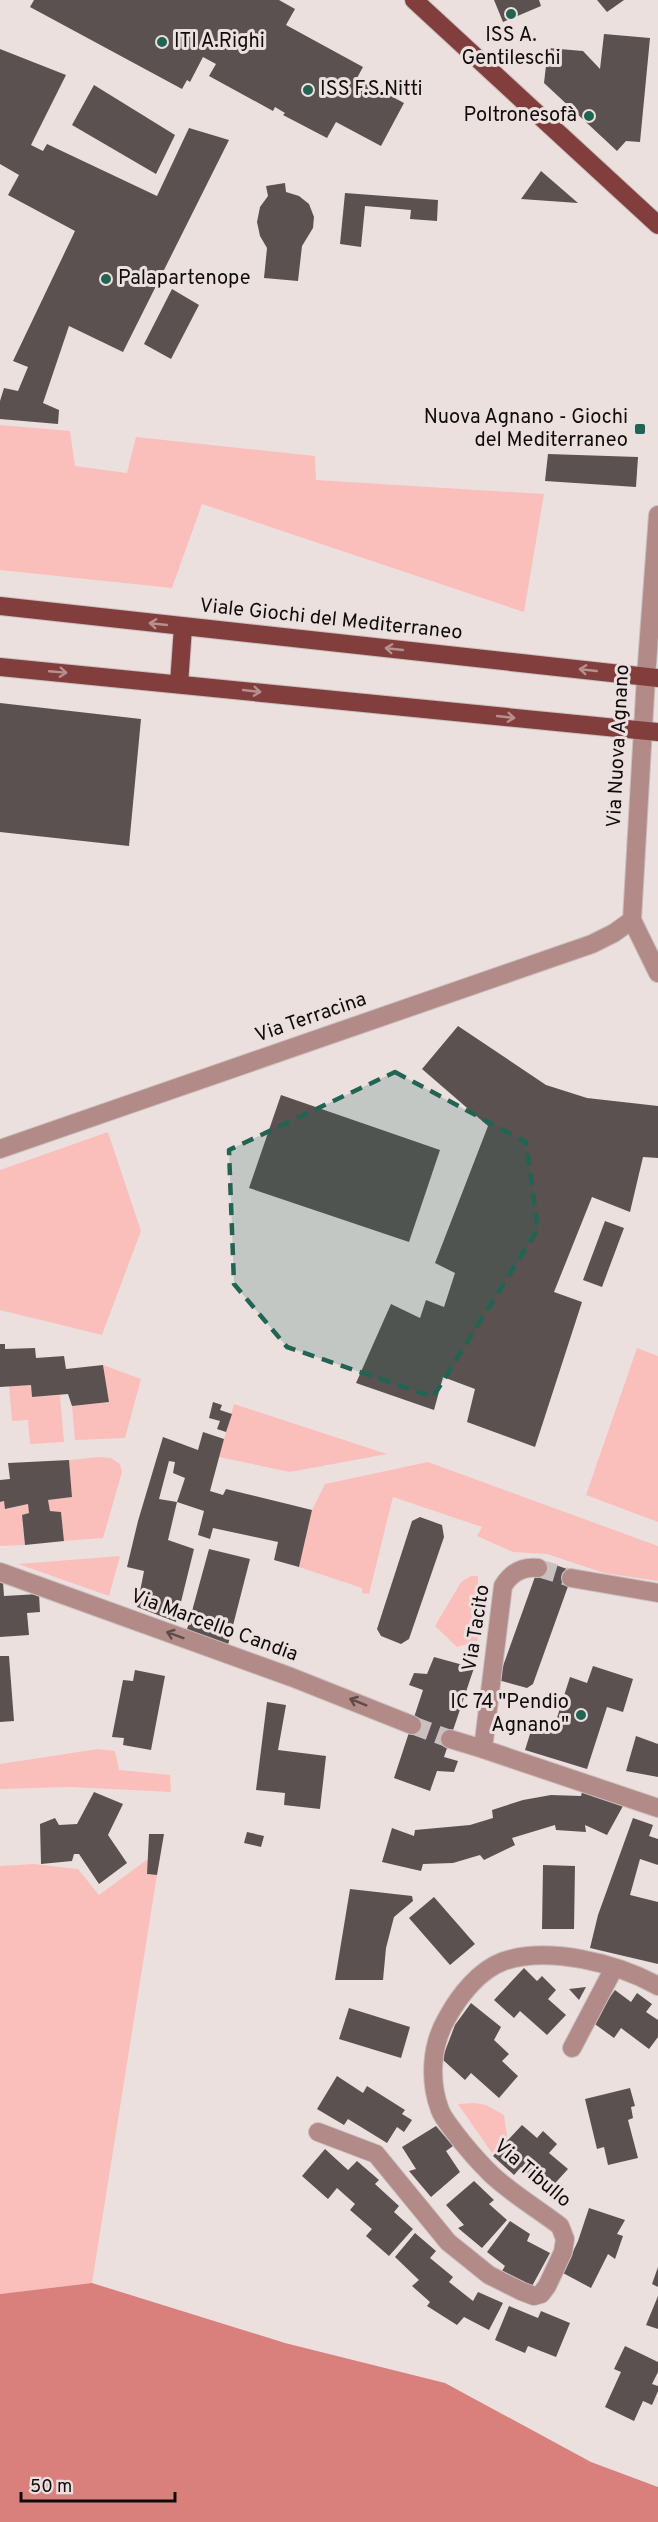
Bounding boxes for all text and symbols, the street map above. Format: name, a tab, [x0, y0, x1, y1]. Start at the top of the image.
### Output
marker: ISS A. Gentileschi	[504, 7, 518, 21]
place label: ISS A. Gentileschi	[461, 23, 561, 72]
place label: ITI A.Righi	[174, 29, 265, 55]
marker: ITI A.Righi	[155, 35, 169, 49]
place label: ISS F.S.Nitti	[320, 77, 423, 103]
marker: ISS F.S.Nitti	[301, 83, 315, 97]
place label: Poltronesofà	[463, 103, 577, 129]
marker: Poltronesofà	[582, 109, 596, 123]
place label: Palapartenope	[118, 266, 251, 292]
marker: Palapartenope	[99, 272, 113, 286]
place label: Nuova Agnano - Giochi del Mediterraneo	[424, 405, 628, 454]
marker: Nuova Agnano - Giochi del Mediterraneo	[633, 422, 647, 436]
street label: Viale Giochi del Mediterraneo	[198, 593, 464, 647]
one-way arrow	[149, 618, 168, 629]
one-way arrow	[384, 643, 404, 654]
one-way arrow	[578, 664, 598, 675]
street label: Via Nuova Agnano	[602, 664, 636, 828]
one-way arrow	[48, 667, 68, 678]
one-way arrow	[242, 686, 262, 697]
one-way arrow	[495, 712, 515, 723]
street label: Via Terracina	[252, 987, 370, 1049]
street label: Via Tacito	[457, 1583, 497, 1673]
street label: Via Marcello Candia	[127, 1584, 301, 1668]
one-way arrow	[166, 1629, 185, 1640]
place label: IC 74 "Pendio Agnano"	[450, 1690, 569, 1739]
one-way arrow	[349, 1696, 368, 1707]
marker: IC 74 "Pendio Agnano"	[574, 1708, 588, 1722]
street label: Via Tibullo	[488, 2134, 576, 2214]
scale bar	[21, 2465, 176, 2503]
text: 50 m	[30, 2476, 72, 2499]

